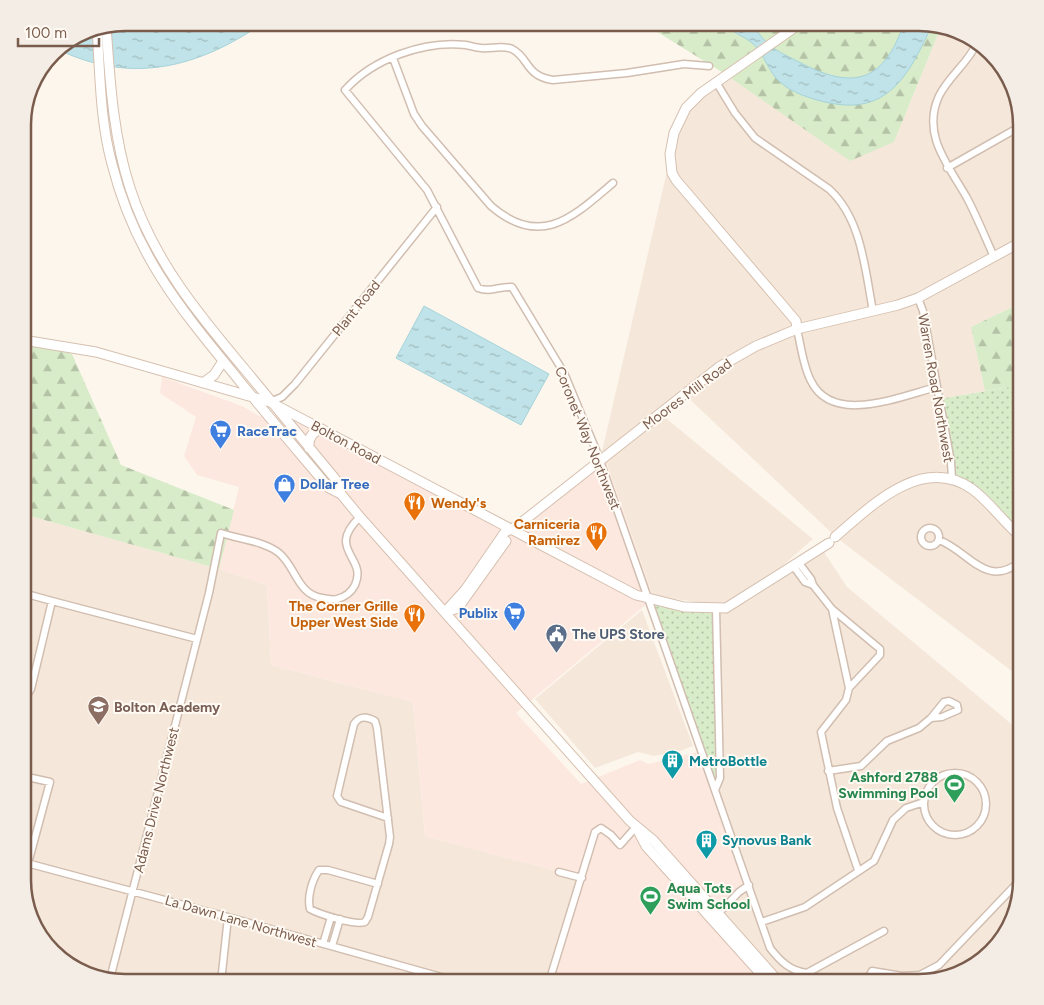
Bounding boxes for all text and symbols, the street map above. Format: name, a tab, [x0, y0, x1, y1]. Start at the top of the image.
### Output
scale bar	[18, 15, 99, 47]
text: 100 m	[25, 24, 67, 42]
street label: Plant Road	[329, 277, 384, 340]
street label: Warren Road Northwest	[914, 312, 957, 464]
street label: Moores Mill Road	[639, 355, 735, 434]
street label: Coronet Way Northwest	[551, 364, 624, 512]
street label: Bolton Road	[308, 417, 384, 468]
supermarket icon: RaceTrac	[209, 419, 233, 450]
place label: RaceTrac	[237, 423, 297, 440]
shop icon: Dollar Tree	[272, 472, 296, 503]
place label: Dollar Tree	[300, 476, 370, 493]
restaurant icon: Wendy's	[403, 491, 427, 522]
place label: Wendy's	[431, 495, 487, 512]
place label: Carniceria Ramirez	[514, 516, 580, 549]
restaurant icon: Carniceria Ramirez	[584, 520, 608, 551]
place label: The Corner Grille Upper West Side	[289, 598, 398, 631]
supermarket icon: Publix	[502, 601, 526, 632]
restaurant icon: The Corner Grille Upper West Side	[402, 602, 426, 633]
place label: Publix	[459, 605, 498, 622]
public building icon: The UPS Store	[544, 622, 568, 653]
place label: The UPS Store	[572, 626, 665, 643]
school or university icon: Bolton Academy	[86, 695, 110, 726]
place label: Bolton Academy	[114, 699, 221, 716]
street label: Adams Drive Northwest	[130, 726, 183, 875]
building icon: MetroBottle	[661, 749, 685, 780]
place label: MetroBottle	[689, 753, 767, 770]
place label: Ashford 2788 Swimming Pool	[838, 769, 938, 802]
sports icon: Ashford 2788 Swimming Pool	[942, 773, 966, 804]
building icon: Synovus Bank	[694, 828, 718, 859]
place label: Synovus Bank	[722, 832, 812, 849]
place label: Aqua Tots Swim School	[667, 880, 750, 913]
sports icon: Aqua Tots Swim School	[639, 884, 663, 915]
street label: La Dawn Lane Northwest	[163, 892, 319, 951]

